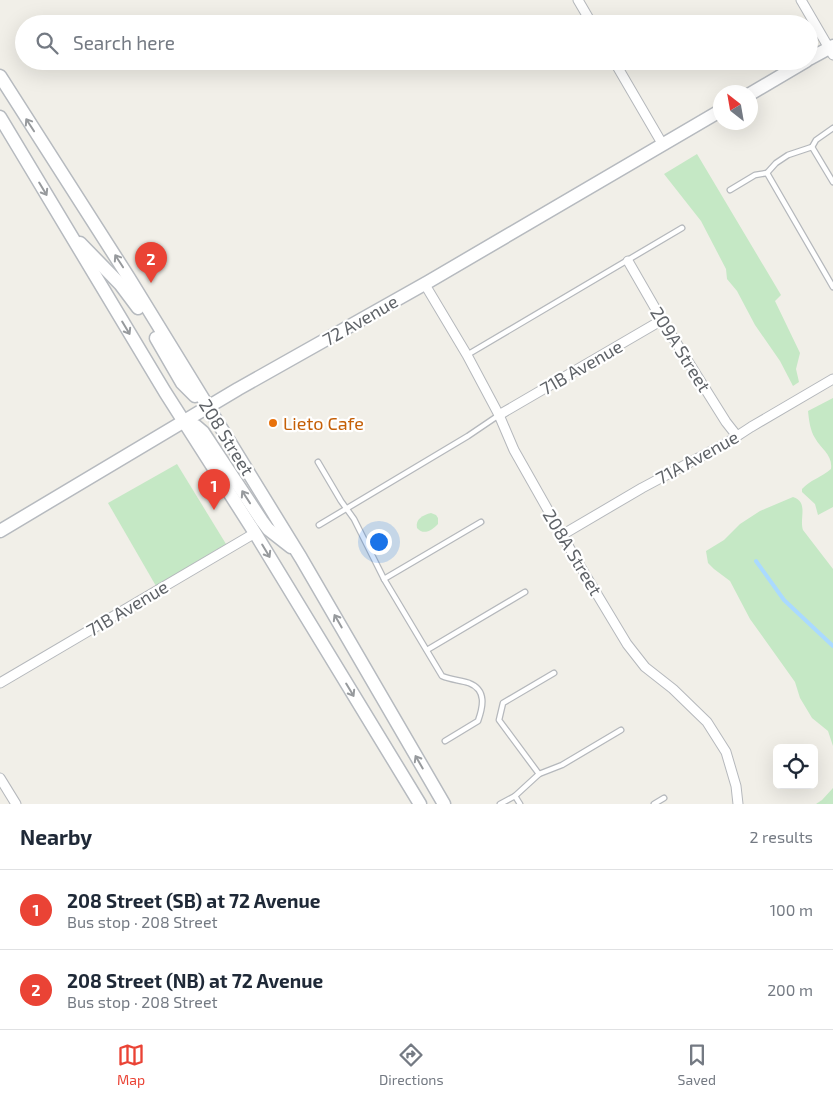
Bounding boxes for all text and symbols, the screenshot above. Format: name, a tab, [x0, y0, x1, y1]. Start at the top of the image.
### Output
search box	[15, 15, 818, 70]
icon: search	[33, 29, 61, 57]
text: Search here	[73, 31, 175, 54]
north arrow	[713, 85, 758, 130]
one-way arrow	[25, 118, 35, 132]
one-way arrow	[38, 181, 48, 195]
pin: 2	[135, 242, 167, 283]
one-way arrow	[113, 254, 124, 268]
street label: 72 Avenue	[318, 290, 402, 350]
street label: 209A Street	[646, 302, 716, 396]
one-way arrow	[121, 321, 131, 335]
street label: 71B Avenue	[536, 335, 626, 399]
street label: 208 Street	[195, 395, 259, 479]
place label: Lieto Cafe	[283, 412, 364, 434]
marker: Lieto Cafe	[267, 417, 279, 429]
street label: 71A Avenue	[652, 425, 742, 489]
pin: 1	[198, 469, 230, 510]
one-way arrow	[241, 490, 251, 504]
street label: 208A Street	[539, 505, 607, 599]
your location	[366, 529, 392, 555]
one-way arrow	[261, 543, 271, 557]
street label: 71B Avenue	[82, 575, 172, 641]
one-way arrow	[332, 615, 342, 629]
one-way arrow	[346, 682, 356, 696]
map controls	[773, 744, 818, 789]
button: locate	[773, 744, 818, 789]
one-way arrow	[414, 755, 424, 769]
text: Nearby	[20, 824, 92, 849]
text: 2 results	[750, 827, 813, 846]
text: 208 Street (SB) at 72 Avenue	[67, 889, 320, 912]
text: 1	[33, 900, 39, 919]
text: 100 m	[770, 900, 813, 919]
text: Bus stop · 208 Street	[67, 912, 218, 931]
text: 208 Street (NB) at 72 Avenue	[67, 969, 323, 992]
text: 2	[31, 980, 41, 999]
text: 200 m	[767, 980, 813, 999]
text: Bus stop · 208 Street	[67, 992, 218, 1011]
tab: Map	[117, 1041, 145, 1088]
tab: Directions	[379, 1041, 444, 1088]
tab: Saved	[678, 1041, 716, 1088]

